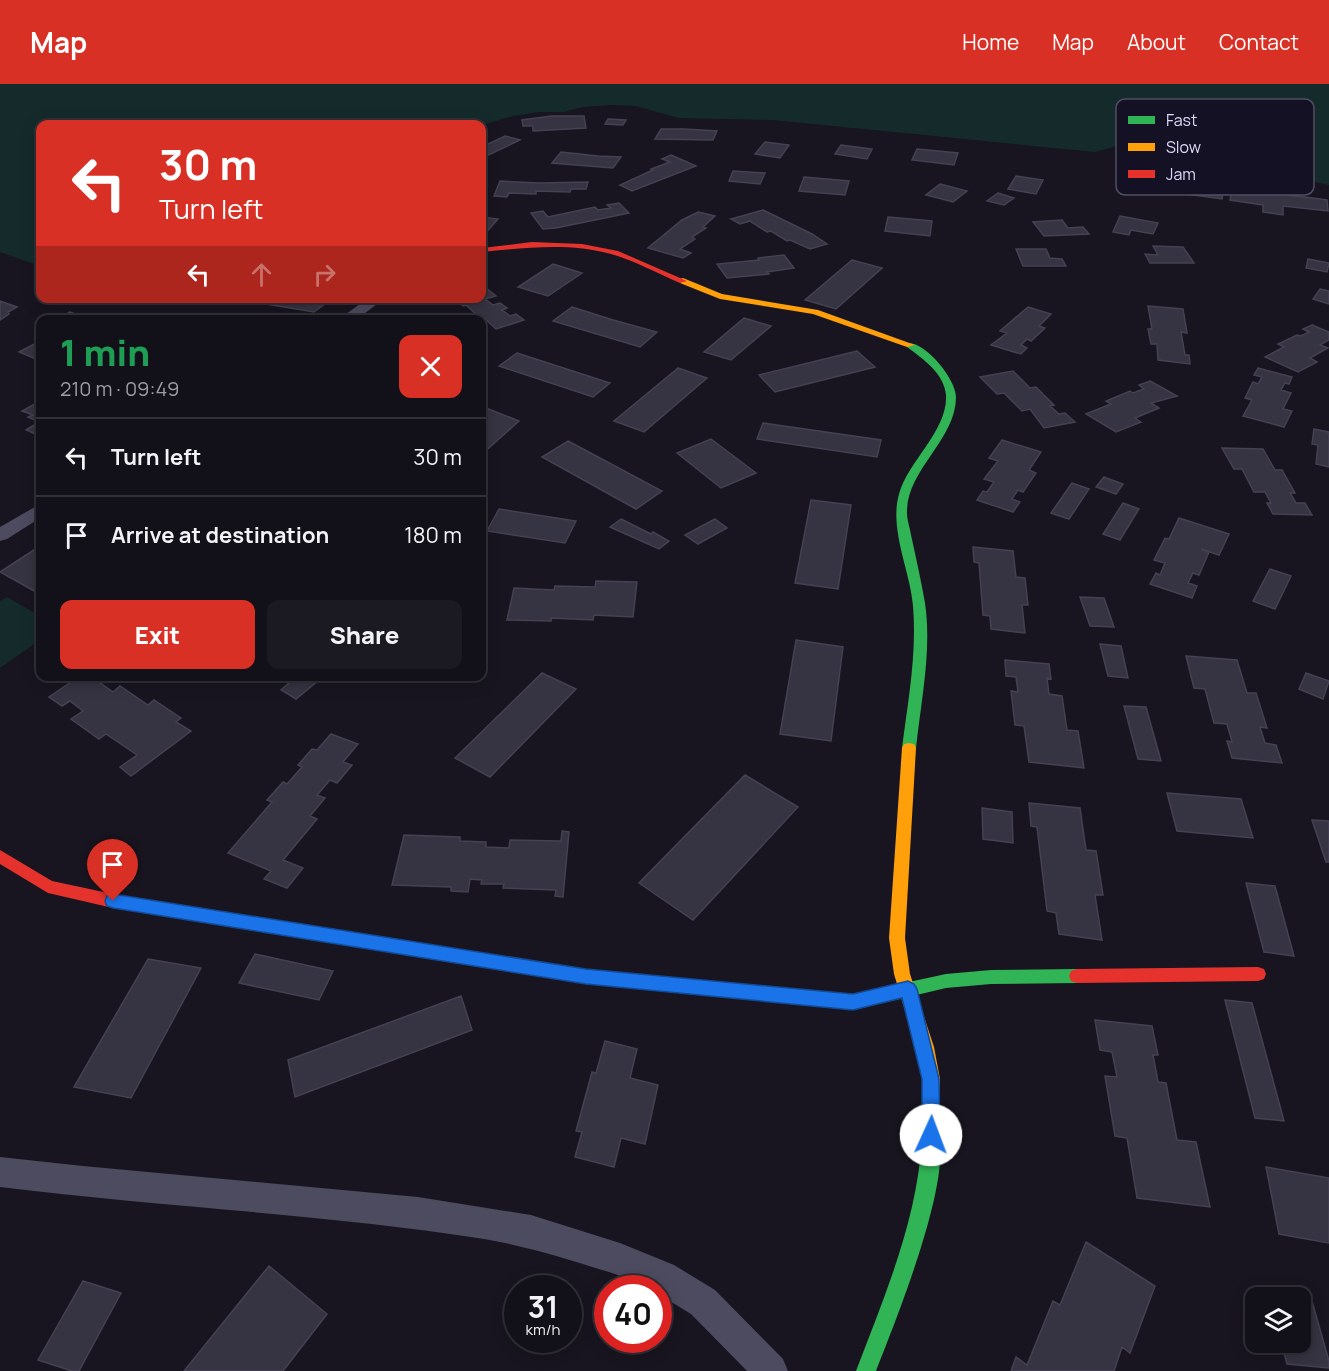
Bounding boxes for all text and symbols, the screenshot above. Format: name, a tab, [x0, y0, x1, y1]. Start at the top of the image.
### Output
text: Map	[30, 23, 87, 61]
text: Home	[962, 28, 1019, 56]
text: Map	[1052, 28, 1094, 56]
text: About	[1127, 28, 1186, 56]
text: Contact	[1219, 28, 1299, 56]
legend	[1116, 99, 1314, 195]
text: Fast	[1166, 109, 1197, 131]
text: 30 m	[159, 135, 257, 193]
text: Slow	[1166, 136, 1201, 158]
icon: left	[60, 144, 138, 222]
text: Jam	[1166, 163, 1196, 185]
text: Turn left	[159, 190, 263, 227]
icon: left	[182, 258, 215, 291]
icon: ahead	[245, 258, 278, 291]
icon: right	[308, 258, 341, 291]
text: 1 min	[60, 328, 150, 377]
button: close	[399, 335, 462, 398]
text: 210 m · 09:49	[60, 375, 179, 402]
icon: left	[60, 441, 93, 474]
text: Turn left	[111, 442, 201, 472]
text: 30 m	[413, 442, 462, 472]
icon: arrive	[60, 519, 93, 552]
text: Arrive at destination	[111, 520, 329, 550]
text: 180 m	[404, 520, 462, 550]
button: Exit	[60, 600, 255, 669]
button: Share	[267, 600, 462, 669]
pin	[87, 839, 138, 901]
icon: arrive	[96, 848, 129, 881]
position arrow	[899, 1103, 963, 1167]
speed limit sign: 40	[594, 1275, 672, 1353]
text: 31	[528, 1286, 558, 1327]
map controls	[1245, 1287, 1311, 1353]
button: layers	[1245, 1287, 1311, 1353]
text: km/h	[526, 1319, 560, 1340]

